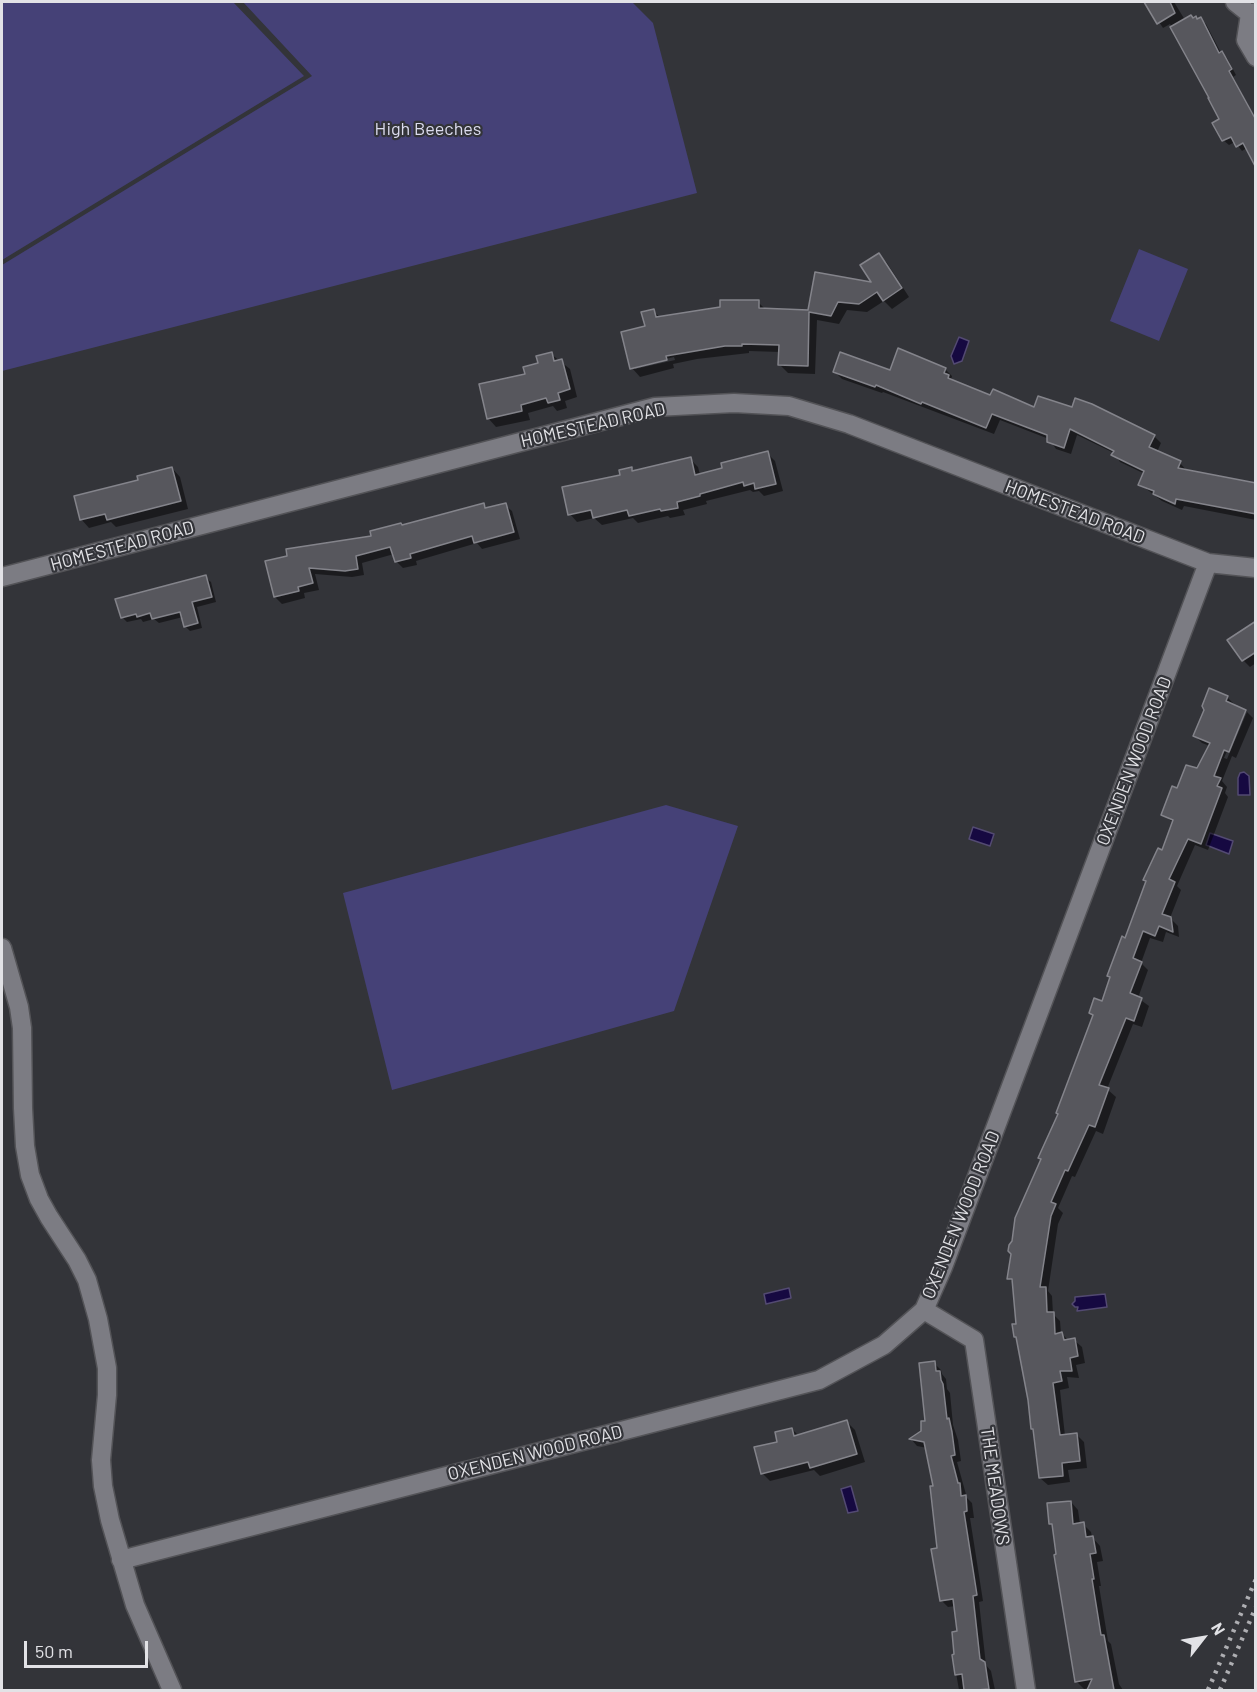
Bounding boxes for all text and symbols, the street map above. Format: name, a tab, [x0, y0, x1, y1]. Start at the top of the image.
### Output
park label: High Beeches	[375, 118, 481, 140]
street label: HOMESTEAD ROAD	[519, 398, 667, 452]
street label: HOMESTEAD ROAD	[1002, 475, 1148, 549]
street label: HOMESTEAD ROAD	[48, 516, 196, 576]
street label: OXENDEN WOOD ROAD	[1092, 674, 1176, 848]
street label: OXENDEN WOOD ROAD	[917, 1128, 1005, 1302]
street label: OXENDEN WOOD ROAD	[446, 1421, 624, 1485]
street label: THE MEADOWS	[976, 1425, 1014, 1547]
north arrow	[1173, 1608, 1233, 1668]
text: N	[1208, 1619, 1230, 1638]
scale bar	[27, 1629, 152, 1667]
text: 50 m	[35, 1640, 73, 1662]

